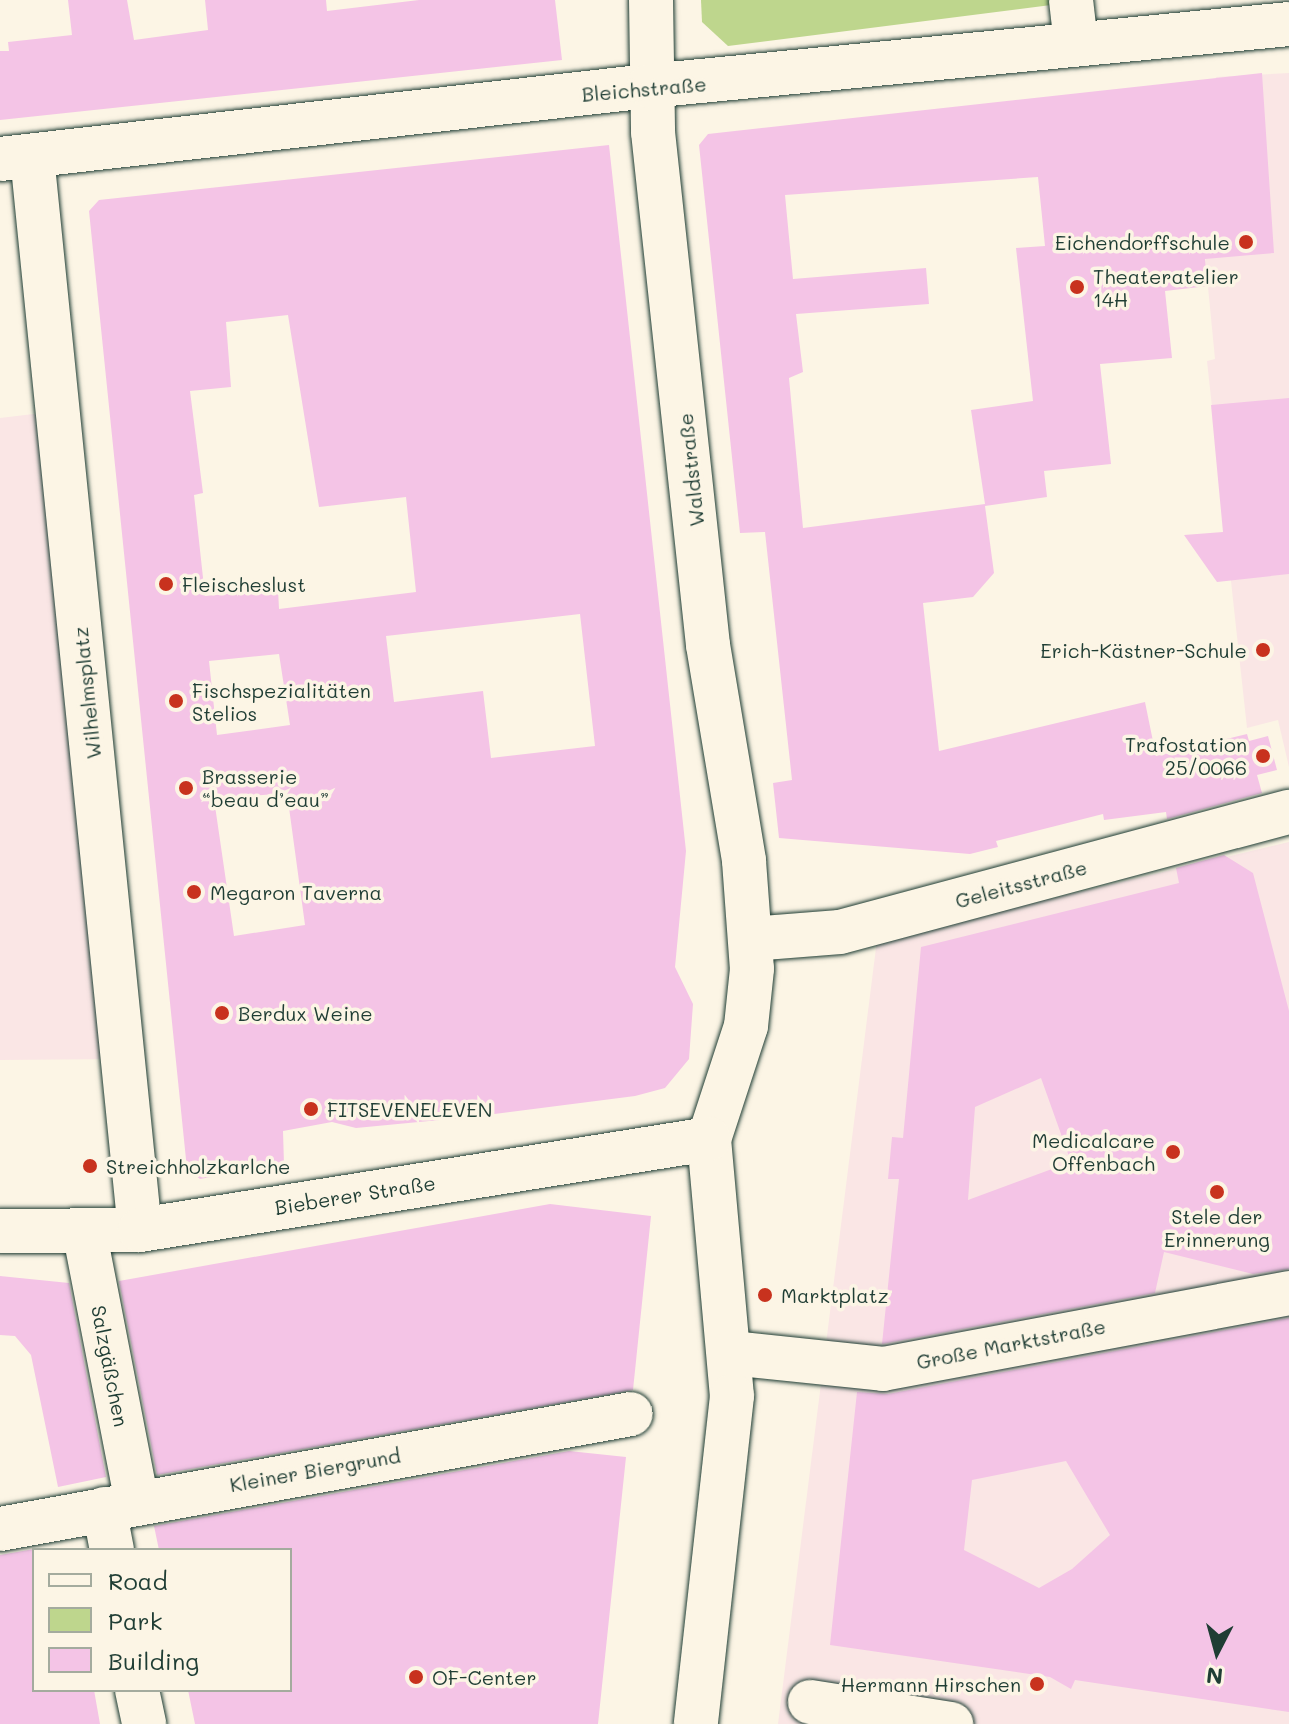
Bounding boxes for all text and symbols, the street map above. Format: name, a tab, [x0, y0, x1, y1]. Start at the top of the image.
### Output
street label: Bleichstraße	[581, 72, 707, 106]
place label: Eichendorffschule	[1055, 230, 1230, 254]
marker: Eichendorffschule	[1237, 233, 1255, 251]
place label: Theateratelier 14H	[1093, 264, 1239, 311]
marker: Theateratelier 14H	[1068, 278, 1086, 296]
street label: Waldstraße	[673, 412, 709, 528]
place label: Fleischeslust	[182, 572, 306, 596]
marker: Fleischeslust	[157, 575, 175, 593]
street label: Wilhelmsplatz	[68, 626, 106, 760]
place label: Erich-Kästner-Schule	[1040, 638, 1247, 662]
marker: Erich-Kästner-Schule	[1254, 641, 1272, 659]
place label: Fischspezialitäten Stelios	[192, 678, 371, 725]
marker: Fischspezialitäten Stelios	[167, 692, 185, 710]
place label: Trafostation 25/0066	[1125, 732, 1247, 779]
marker: Trafostation 25/0066	[1254, 747, 1272, 765]
place label: Brasserie “beau d’eau”	[202, 764, 329, 811]
marker: Brasserie “beau d’eau”	[177, 779, 195, 797]
street label: Geleitsstraße	[953, 855, 1089, 913]
place label: Megaron Taverna	[210, 880, 382, 904]
marker: Megaron Taverna	[185, 883, 203, 901]
place label: Berdux Weine	[238, 1001, 373, 1025]
marker: Berdux Weine	[213, 1004, 231, 1022]
place label: FITSEVENELEVEN	[327, 1097, 492, 1121]
marker: FITSEVENELEVEN	[302, 1100, 320, 1118]
place label: Medicalcare Offenbach	[1032, 1128, 1155, 1175]
marker: Medicalcare Offenbach	[1162, 1141, 1184, 1163]
place label: Streichholzkarlche	[106, 1154, 290, 1178]
marker: Streichholzkarlche	[81, 1157, 99, 1175]
street label: Bieberer Straße	[273, 1170, 437, 1220]
marker: Stele der Erinnerung	[1208, 1183, 1226, 1201]
place label: Stele der Erinnerung	[1164, 1204, 1270, 1251]
place label: Marktplatz	[781, 1283, 889, 1307]
marker: Marktplatz	[756, 1286, 774, 1304]
street label: Salzgäßchen	[86, 1303, 134, 1429]
street label: Große Marktstraße	[914, 1314, 1108, 1374]
street label: Kleiner Biergrund	[228, 1443, 402, 1497]
legend	[32, 1548, 292, 1692]
text: Road	[108, 1565, 168, 1596]
text: Park	[108, 1605, 162, 1636]
north arrow	[1177, 1612, 1257, 1692]
text: Building	[108, 1645, 199, 1676]
text: N	[1205, 1661, 1224, 1692]
place label: OF-Center	[432, 1665, 536, 1689]
marker: OF-Center	[407, 1668, 425, 1686]
place label: Hermann Hirschen	[841, 1672, 1021, 1696]
marker: Hermann Hirschen	[1028, 1675, 1046, 1693]

